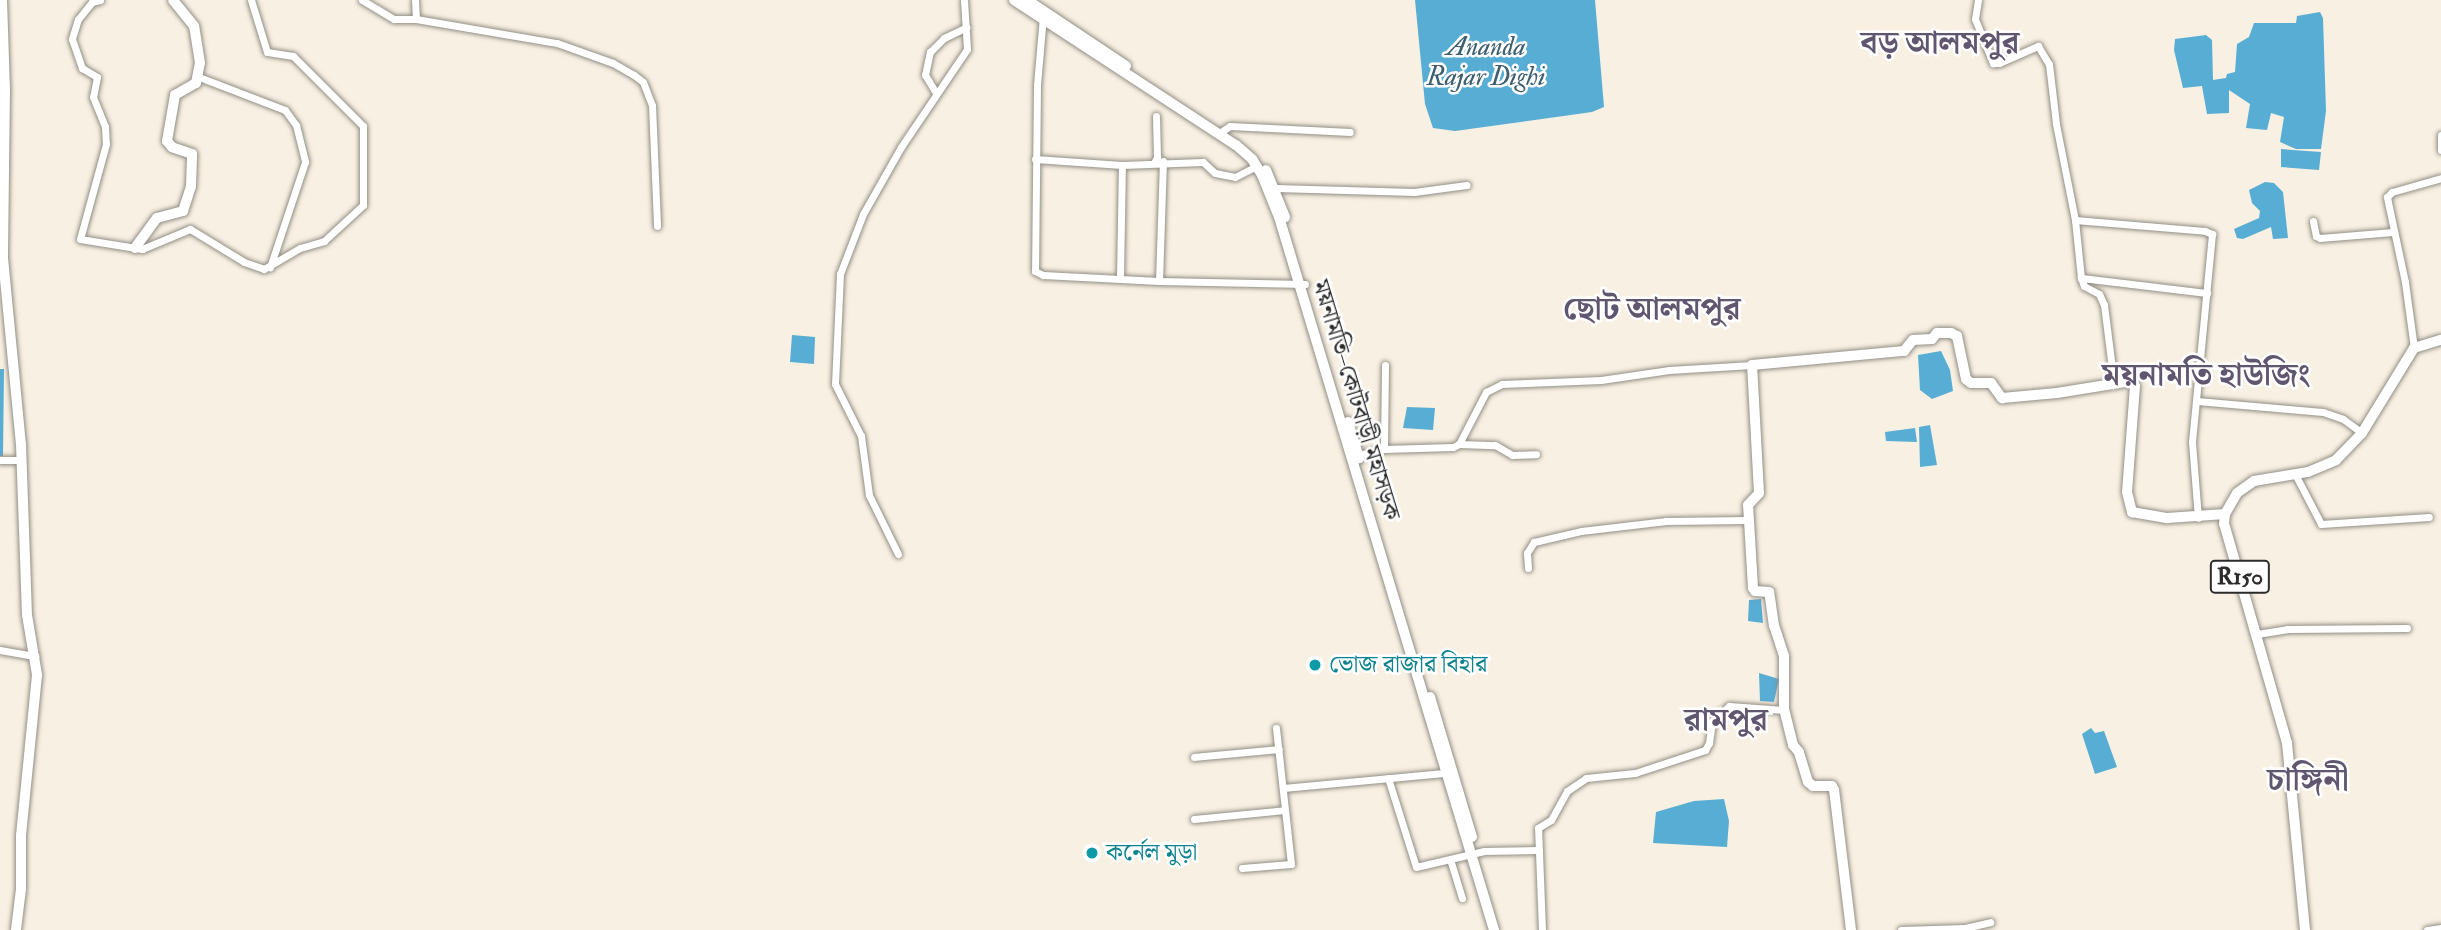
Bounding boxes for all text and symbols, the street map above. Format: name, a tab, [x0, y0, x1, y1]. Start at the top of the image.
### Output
district label: বড় আলমপুর	[1861, 24, 2019, 62]
water label: Ananda Rajar Dighi	[1427, 32, 1545, 94]
street label: ময়নামতি–কোটবাড়ী মহাসড়ক	[1306, 277, 1406, 523]
district label: ছোট আলমপুর	[1563, 290, 1741, 328]
district label: ময়নামতি হাউজিং	[2102, 356, 2310, 394]
road number: R150	[2208, 558, 2272, 596]
place label: ভোজ রাজার বিহার	[1329, 651, 1487, 679]
marker: ভোজ রাজার বিহার	[1307, 657, 1323, 673]
district label: রামপুর	[1684, 701, 1768, 739]
district label: চাঙ্গিনী	[2267, 761, 2349, 799]
place label: কর্নেল মুড়া	[1106, 839, 1197, 867]
marker: কর্নেল মুড়া	[1084, 845, 1100, 861]

